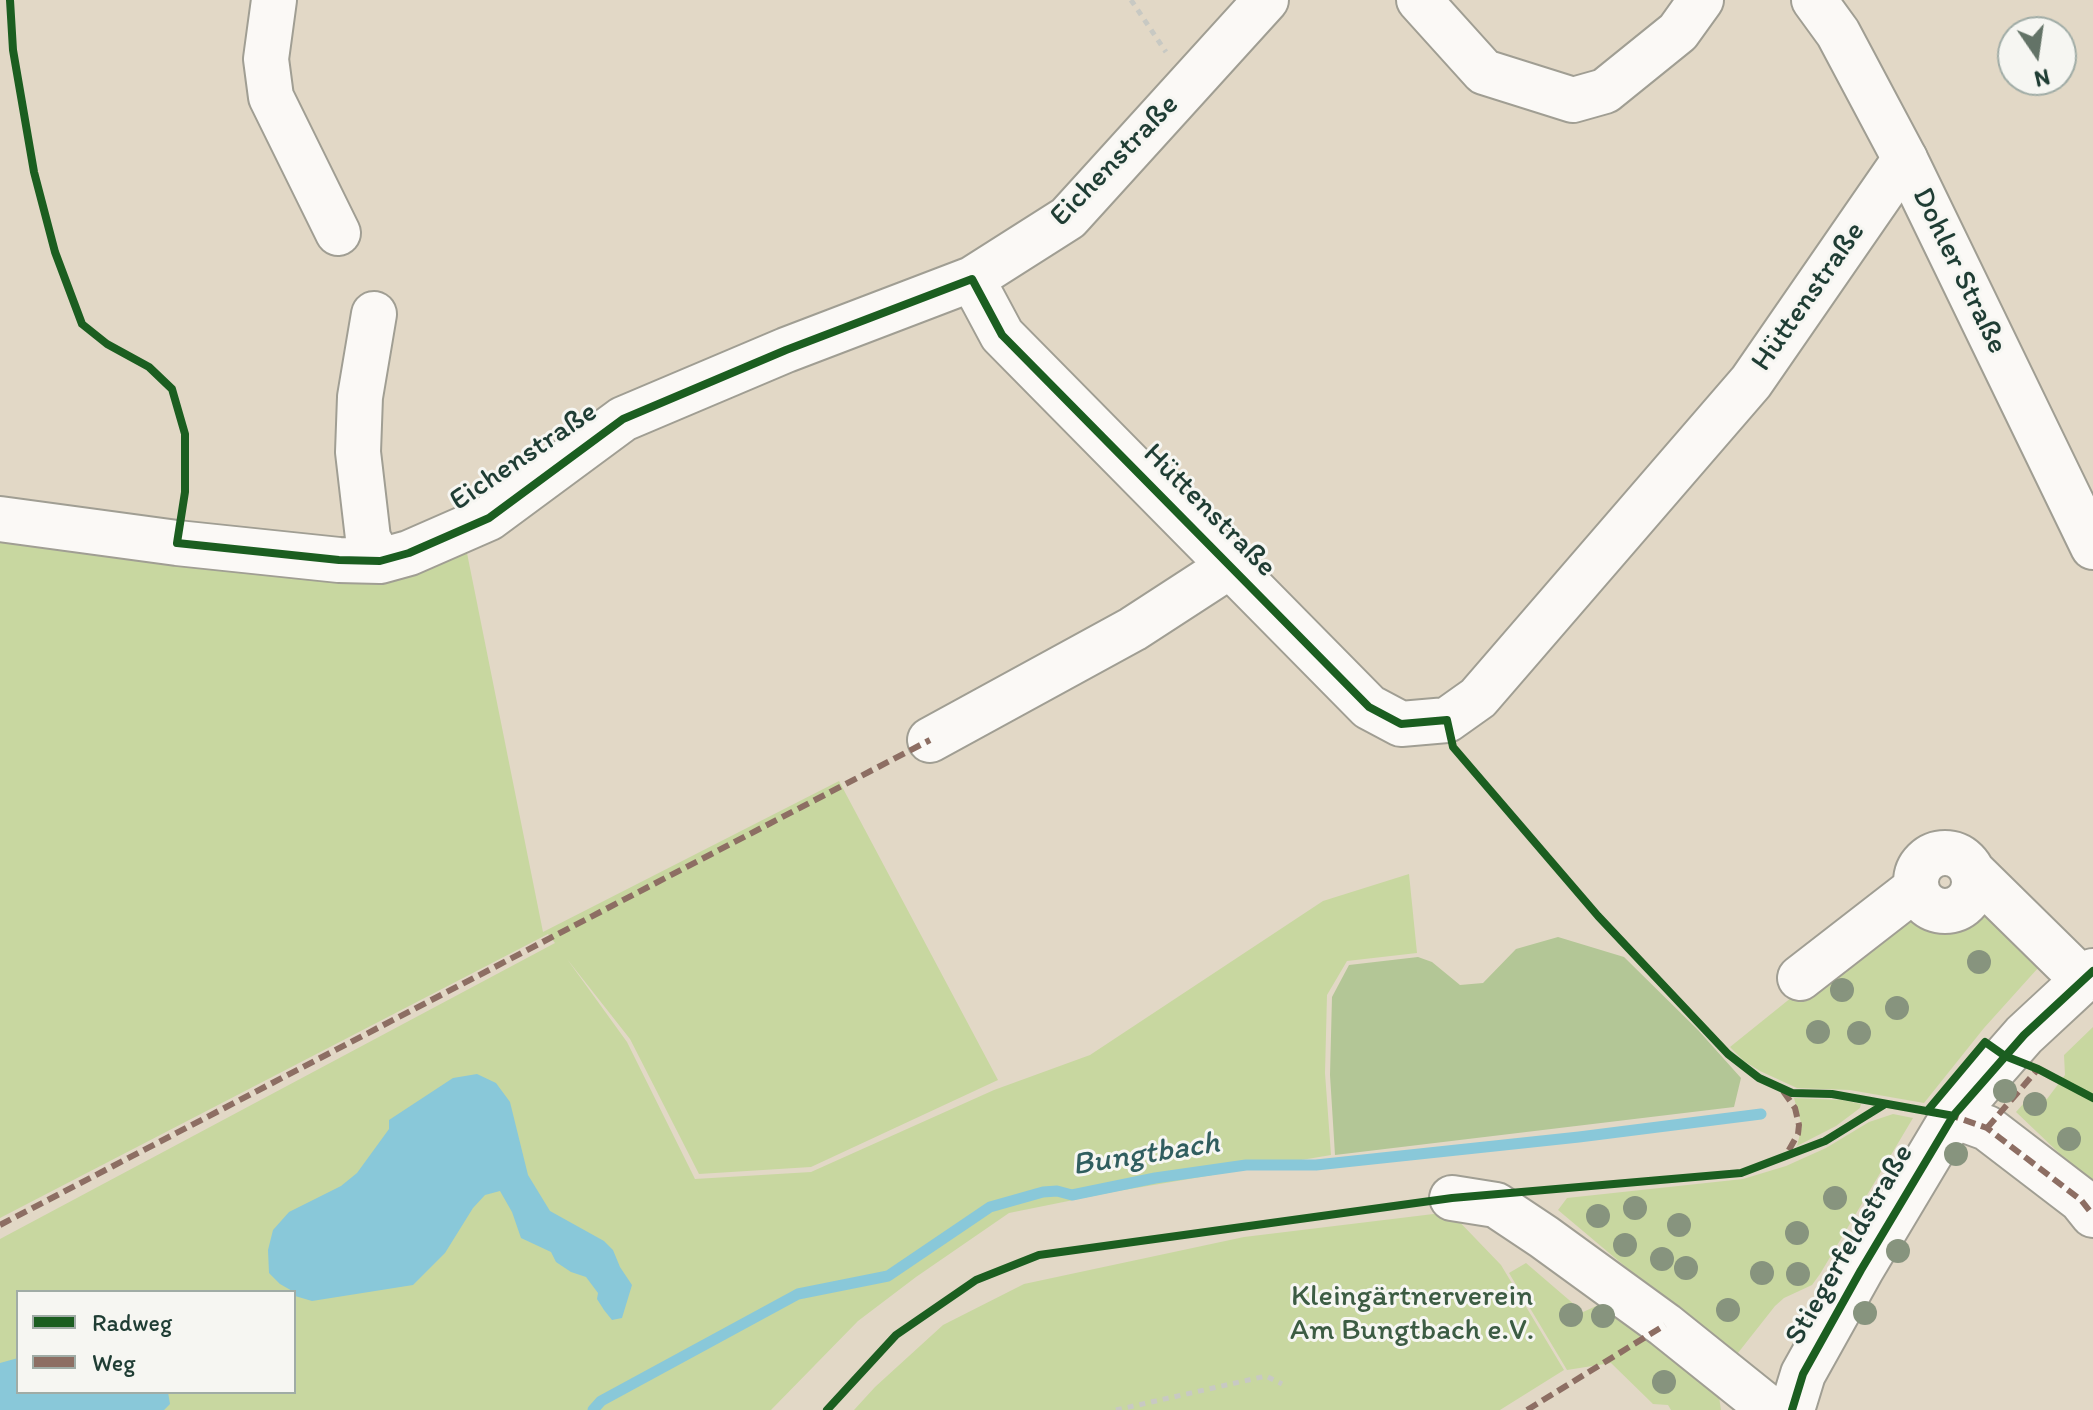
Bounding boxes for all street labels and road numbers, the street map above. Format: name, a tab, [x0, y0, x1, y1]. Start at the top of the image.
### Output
street label: Eichenstraße	[1043, 87, 1187, 235]
street label: Dohler Straße	[1903, 182, 2015, 360]
street label: Hüttenstraße	[1744, 215, 1874, 379]
street label: Eichenstraße	[444, 395, 604, 519]
street label: Hüttenstraße	[1135, 437, 1283, 585]
street label: Stiegerfeldstraße	[1778, 1138, 1922, 1352]

